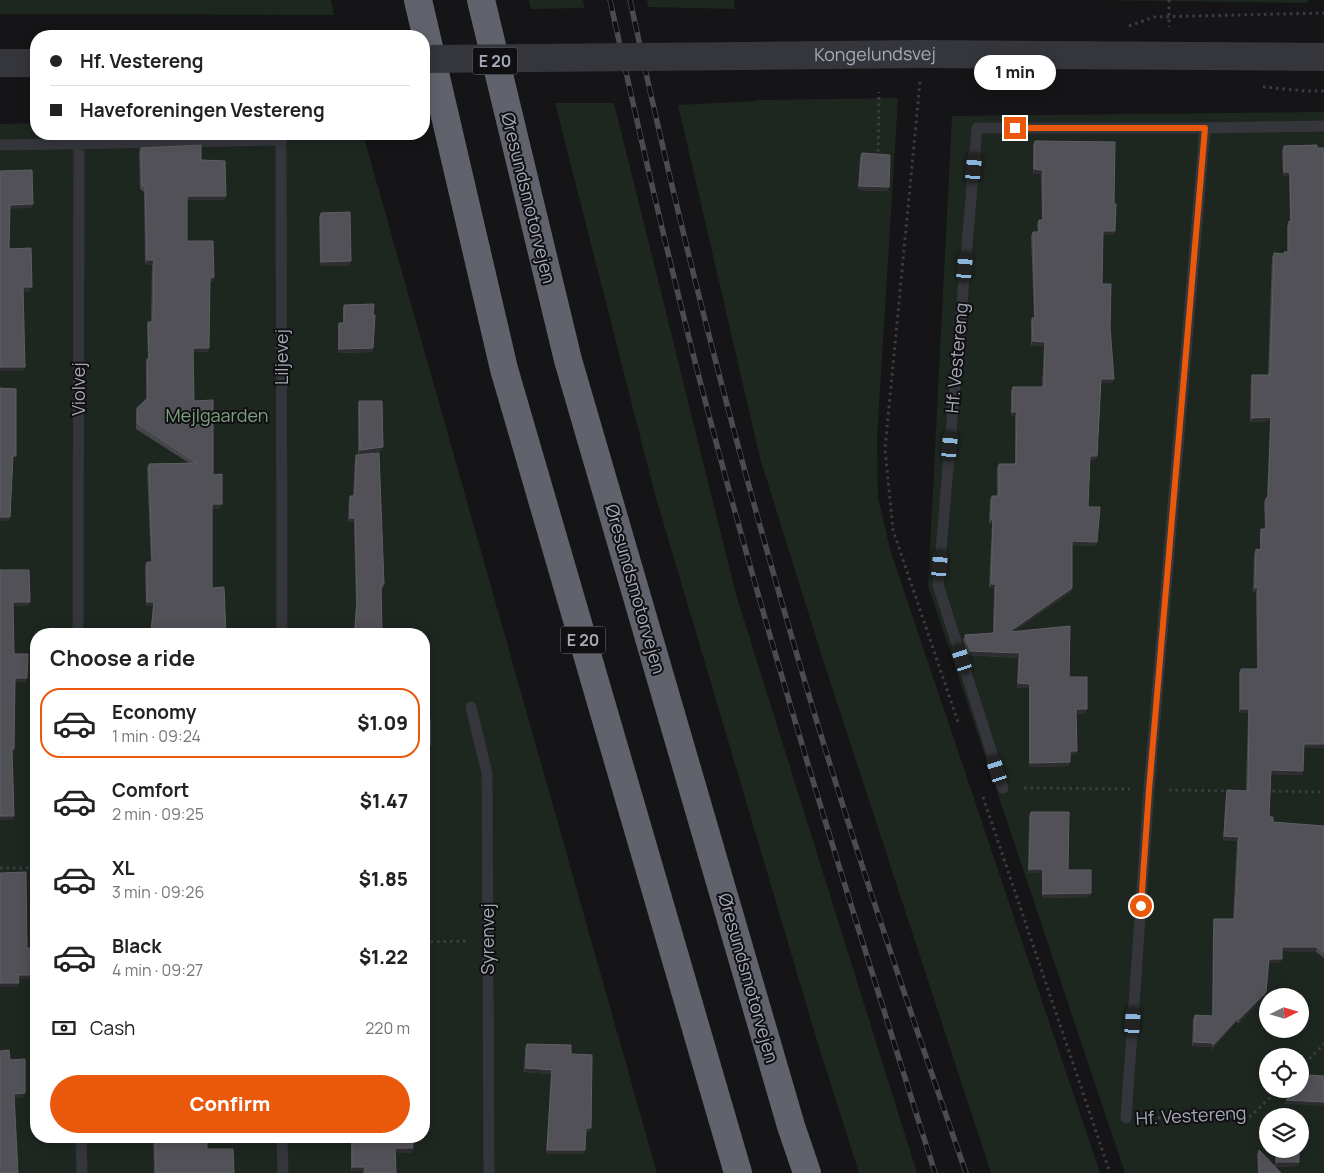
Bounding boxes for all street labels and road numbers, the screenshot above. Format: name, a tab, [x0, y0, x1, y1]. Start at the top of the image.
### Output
street label: Kongelundsvej	[814, 41, 936, 66]
road number: E 20	[472, 48, 518, 74]
street label: Øresundsmotorvejen	[496, 110, 562, 286]
street label: Hf. Vestereng	[939, 302, 973, 414]
street label: Liljevej	[269, 329, 293, 385]
street label: Violvej	[66, 362, 90, 416]
street label: Øresundsmotorvejen	[600, 501, 672, 676]
road number: E 20	[560, 626, 606, 654]
street label: Øresundsmotorvejen	[713, 890, 785, 1065]
street label: Syrenvej	[475, 903, 499, 975]
street label: Hf. Vestereng	[1135, 1100, 1247, 1130]

